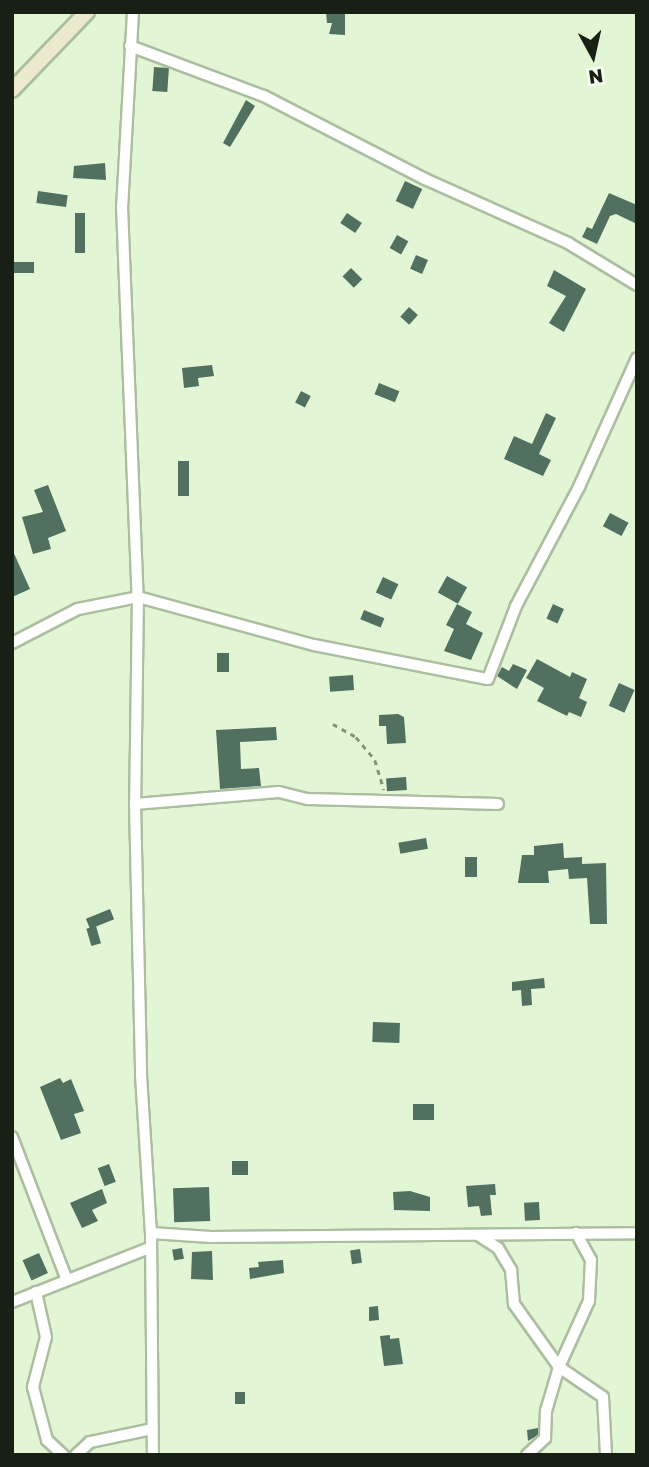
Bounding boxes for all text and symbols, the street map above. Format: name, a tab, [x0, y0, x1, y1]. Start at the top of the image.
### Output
north arrow	[558, 21, 628, 91]
text: N	[587, 65, 605, 90]

